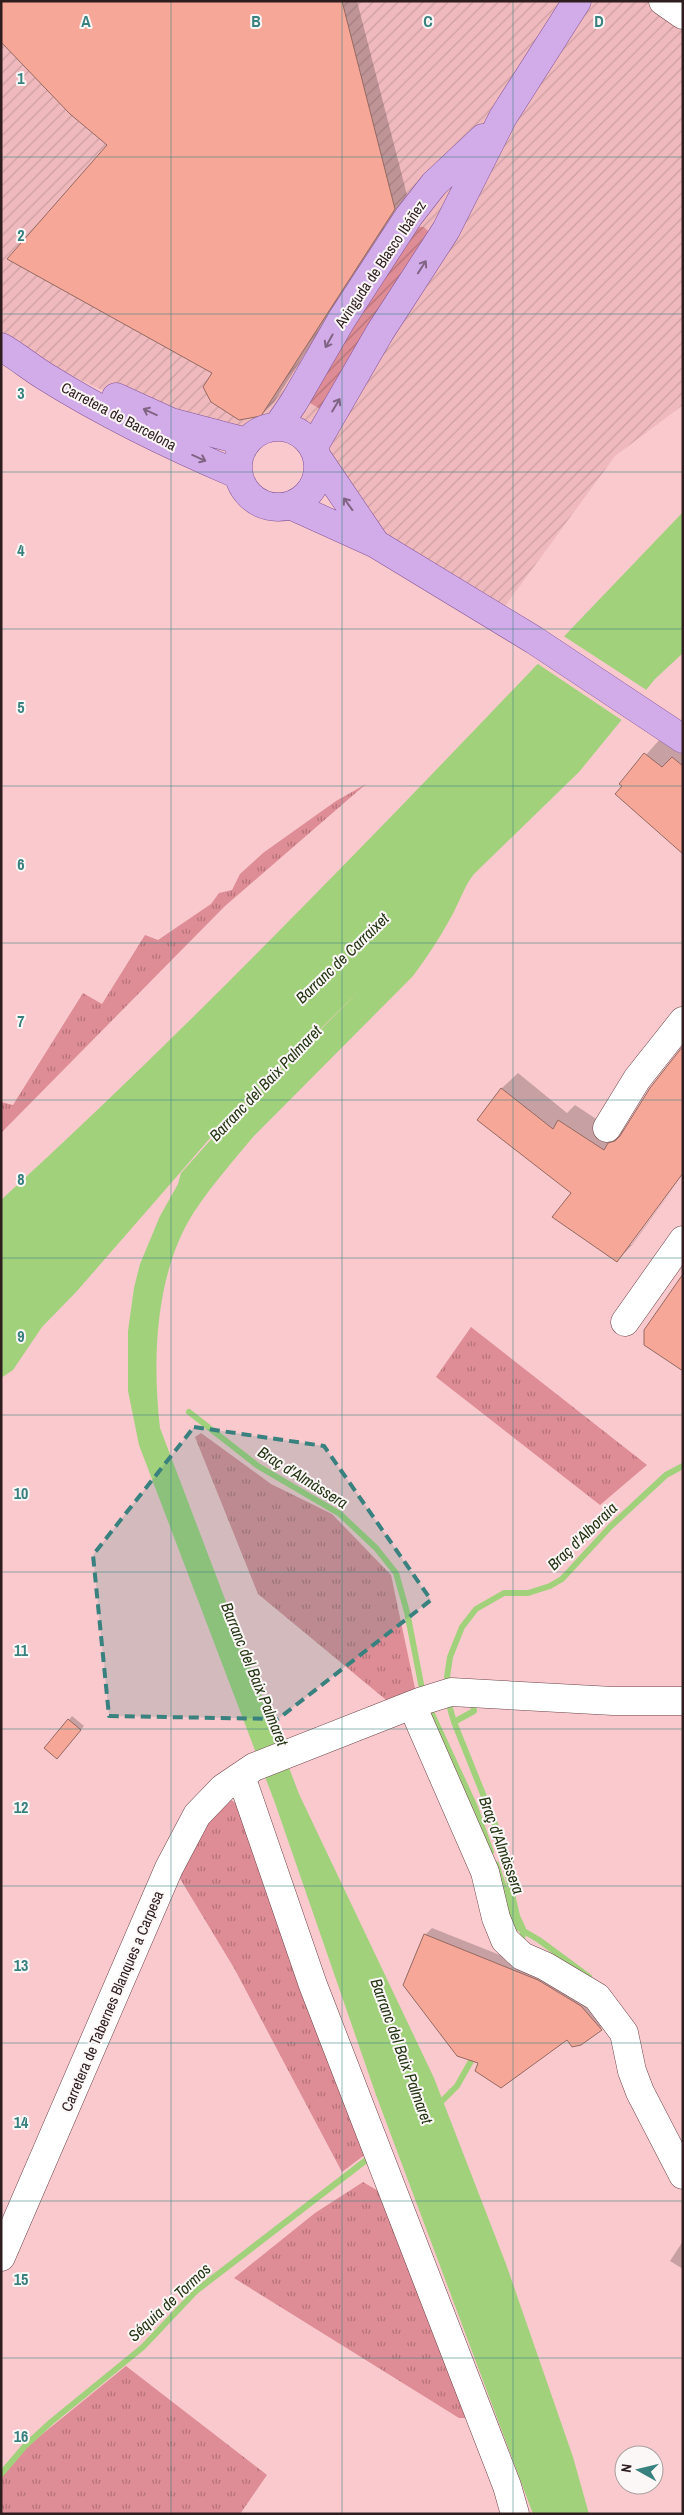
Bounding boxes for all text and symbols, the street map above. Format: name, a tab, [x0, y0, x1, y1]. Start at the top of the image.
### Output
text: A	[81, 10, 91, 32]
text: B	[251, 10, 261, 32]
text: C	[423, 10, 433, 32]
text: D	[594, 10, 604, 32]
text: 1	[17, 67, 25, 89]
street label: Avinguda de Blasco Ibáñez	[329, 196, 431, 333]
text: 2	[17, 224, 25, 246]
one-way arrow	[417, 260, 428, 274]
one-way arrow	[324, 333, 333, 348]
street label: Carretera de Barcelona	[58, 377, 181, 455]
text: 3	[17, 382, 25, 404]
one-way arrow	[332, 398, 342, 412]
one-way arrow	[143, 407, 158, 417]
one-way arrow	[191, 453, 206, 463]
one-way arrow	[343, 497, 353, 511]
text: 4	[17, 539, 25, 561]
text: 5	[17, 696, 25, 718]
text: 6	[17, 853, 25, 875]
water label: Barranc de Carraixet	[291, 908, 394, 1008]
text: 7	[17, 1010, 25, 1032]
water label: Barranc del Baix Palmaret	[204, 1020, 326, 1146]
text: 8	[17, 1168, 25, 1190]
text: 9	[17, 1325, 25, 1347]
water label: Braç d'Almàssera	[254, 1441, 352, 1513]
text: 10	[14, 1482, 28, 1504]
water label: Braç d'Alboraia	[542, 1497, 622, 1575]
water label: Barranc del Baix Palmaret	[216, 1599, 294, 1749]
text: 11	[14, 1639, 29, 1661]
water label: Braç d'Almàssera	[474, 1793, 530, 1897]
text: 12	[14, 1796, 28, 1818]
street label: Carretera de Tabernes Blanques a Carpesa	[56, 1887, 168, 2115]
text: 13	[14, 1954, 28, 1976]
water label: Barranc del Baix Palmaret	[365, 1975, 439, 2127]
text: 14	[14, 2111, 29, 2133]
water label: Séquia de Tormos	[123, 2258, 216, 2346]
text: 15	[14, 2268, 28, 2290]
text: 16	[14, 2425, 28, 2447]
north arrow	[614, 2445, 664, 2495]
text: N	[617, 2463, 636, 2474]

